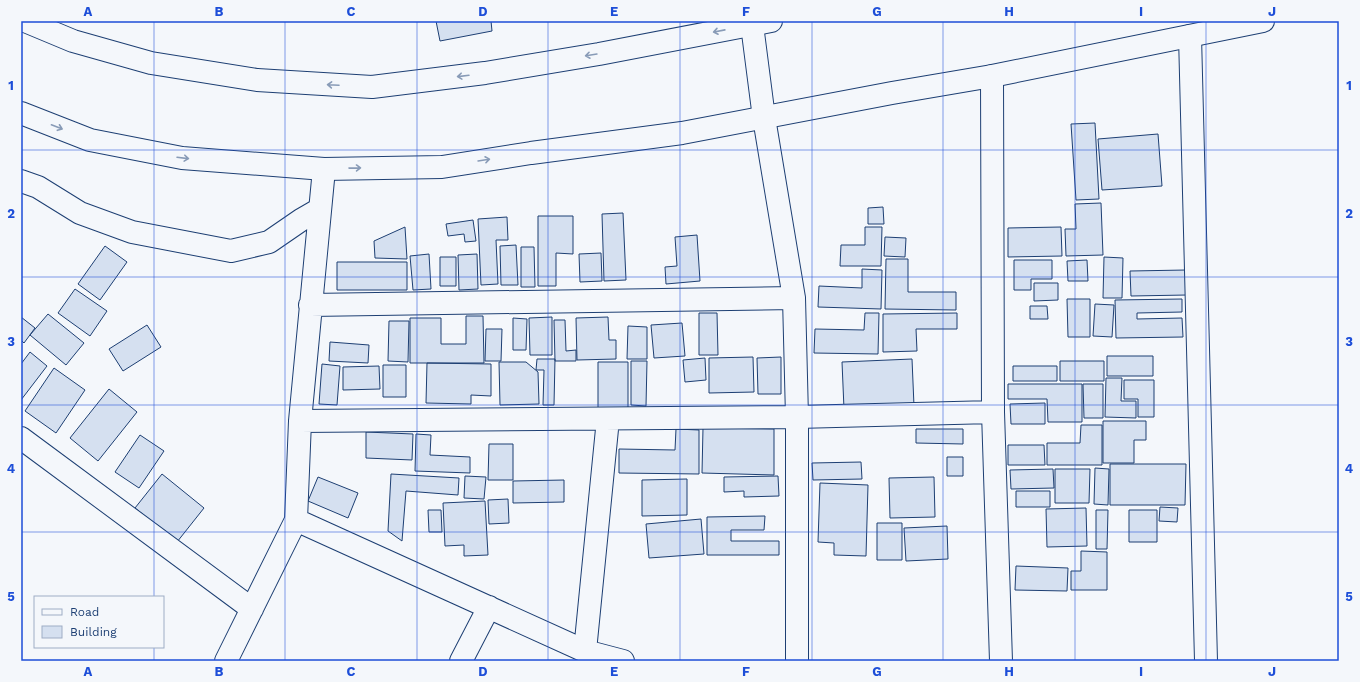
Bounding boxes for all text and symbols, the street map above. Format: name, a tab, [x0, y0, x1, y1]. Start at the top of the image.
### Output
text: A	[84, 4, 93, 19]
text: B	[215, 4, 224, 19]
text: C	[347, 4, 356, 19]
text: D	[478, 4, 488, 19]
text: E	[610, 4, 618, 19]
text: F	[742, 4, 750, 19]
text: G	[872, 4, 882, 19]
text: H	[1004, 4, 1014, 19]
text: I	[1139, 4, 1143, 19]
text: J	[1268, 4, 1276, 19]
one-way arrow	[713, 28, 726, 36]
one-way arrow	[585, 51, 598, 59]
one-way arrow	[457, 72, 470, 80]
text: 1	[8, 78, 14, 93]
text: 1	[1346, 78, 1352, 93]
one-way arrow	[327, 81, 340, 88]
one-way arrow	[51, 124, 63, 132]
one-way arrow	[176, 154, 189, 161]
one-way arrow	[477, 156, 490, 164]
one-way arrow	[348, 164, 361, 172]
text: 2	[7, 206, 15, 221]
text: 2	[1345, 206, 1353, 221]
text: 3	[7, 334, 15, 349]
text: 3	[1345, 334, 1353, 349]
text: 4	[7, 461, 16, 476]
text: 4	[1345, 461, 1354, 476]
text: 5	[7, 589, 15, 604]
text: 5	[1345, 589, 1353, 604]
legend	[34, 596, 164, 648]
text: Road	[70, 605, 99, 619]
text: Building	[70, 625, 117, 639]
text: A	[84, 664, 93, 679]
text: B	[215, 664, 224, 679]
text: C	[347, 664, 356, 679]
text: D	[478, 664, 488, 679]
text: E	[610, 664, 618, 679]
text: F	[742, 664, 750, 679]
text: G	[872, 664, 882, 679]
text: H	[1004, 664, 1014, 679]
text: I	[1139, 664, 1143, 679]
text: J	[1268, 664, 1276, 679]

